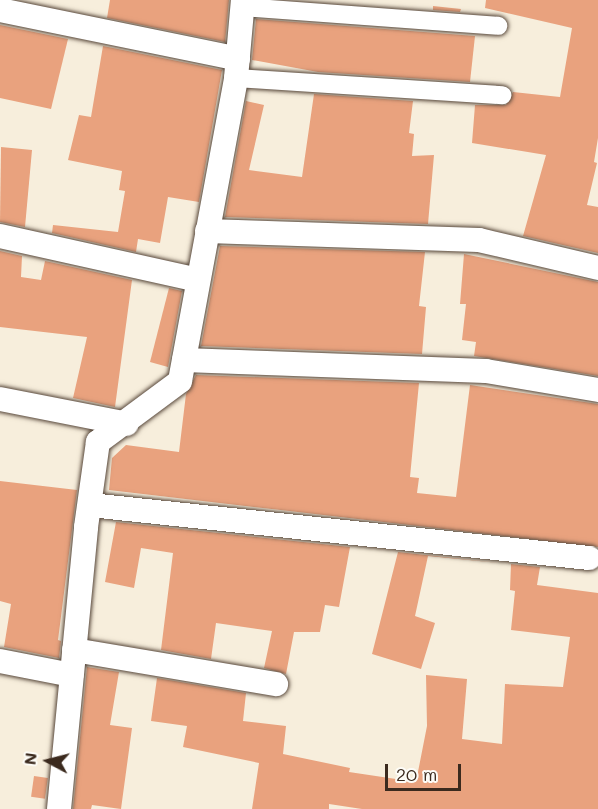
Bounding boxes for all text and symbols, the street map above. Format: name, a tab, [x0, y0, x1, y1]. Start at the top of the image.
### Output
north arrow	[18, 731, 78, 791]
text: N	[18, 751, 41, 766]
scale bar	[388, 752, 464, 790]
text: 20 m	[396, 762, 437, 786]

